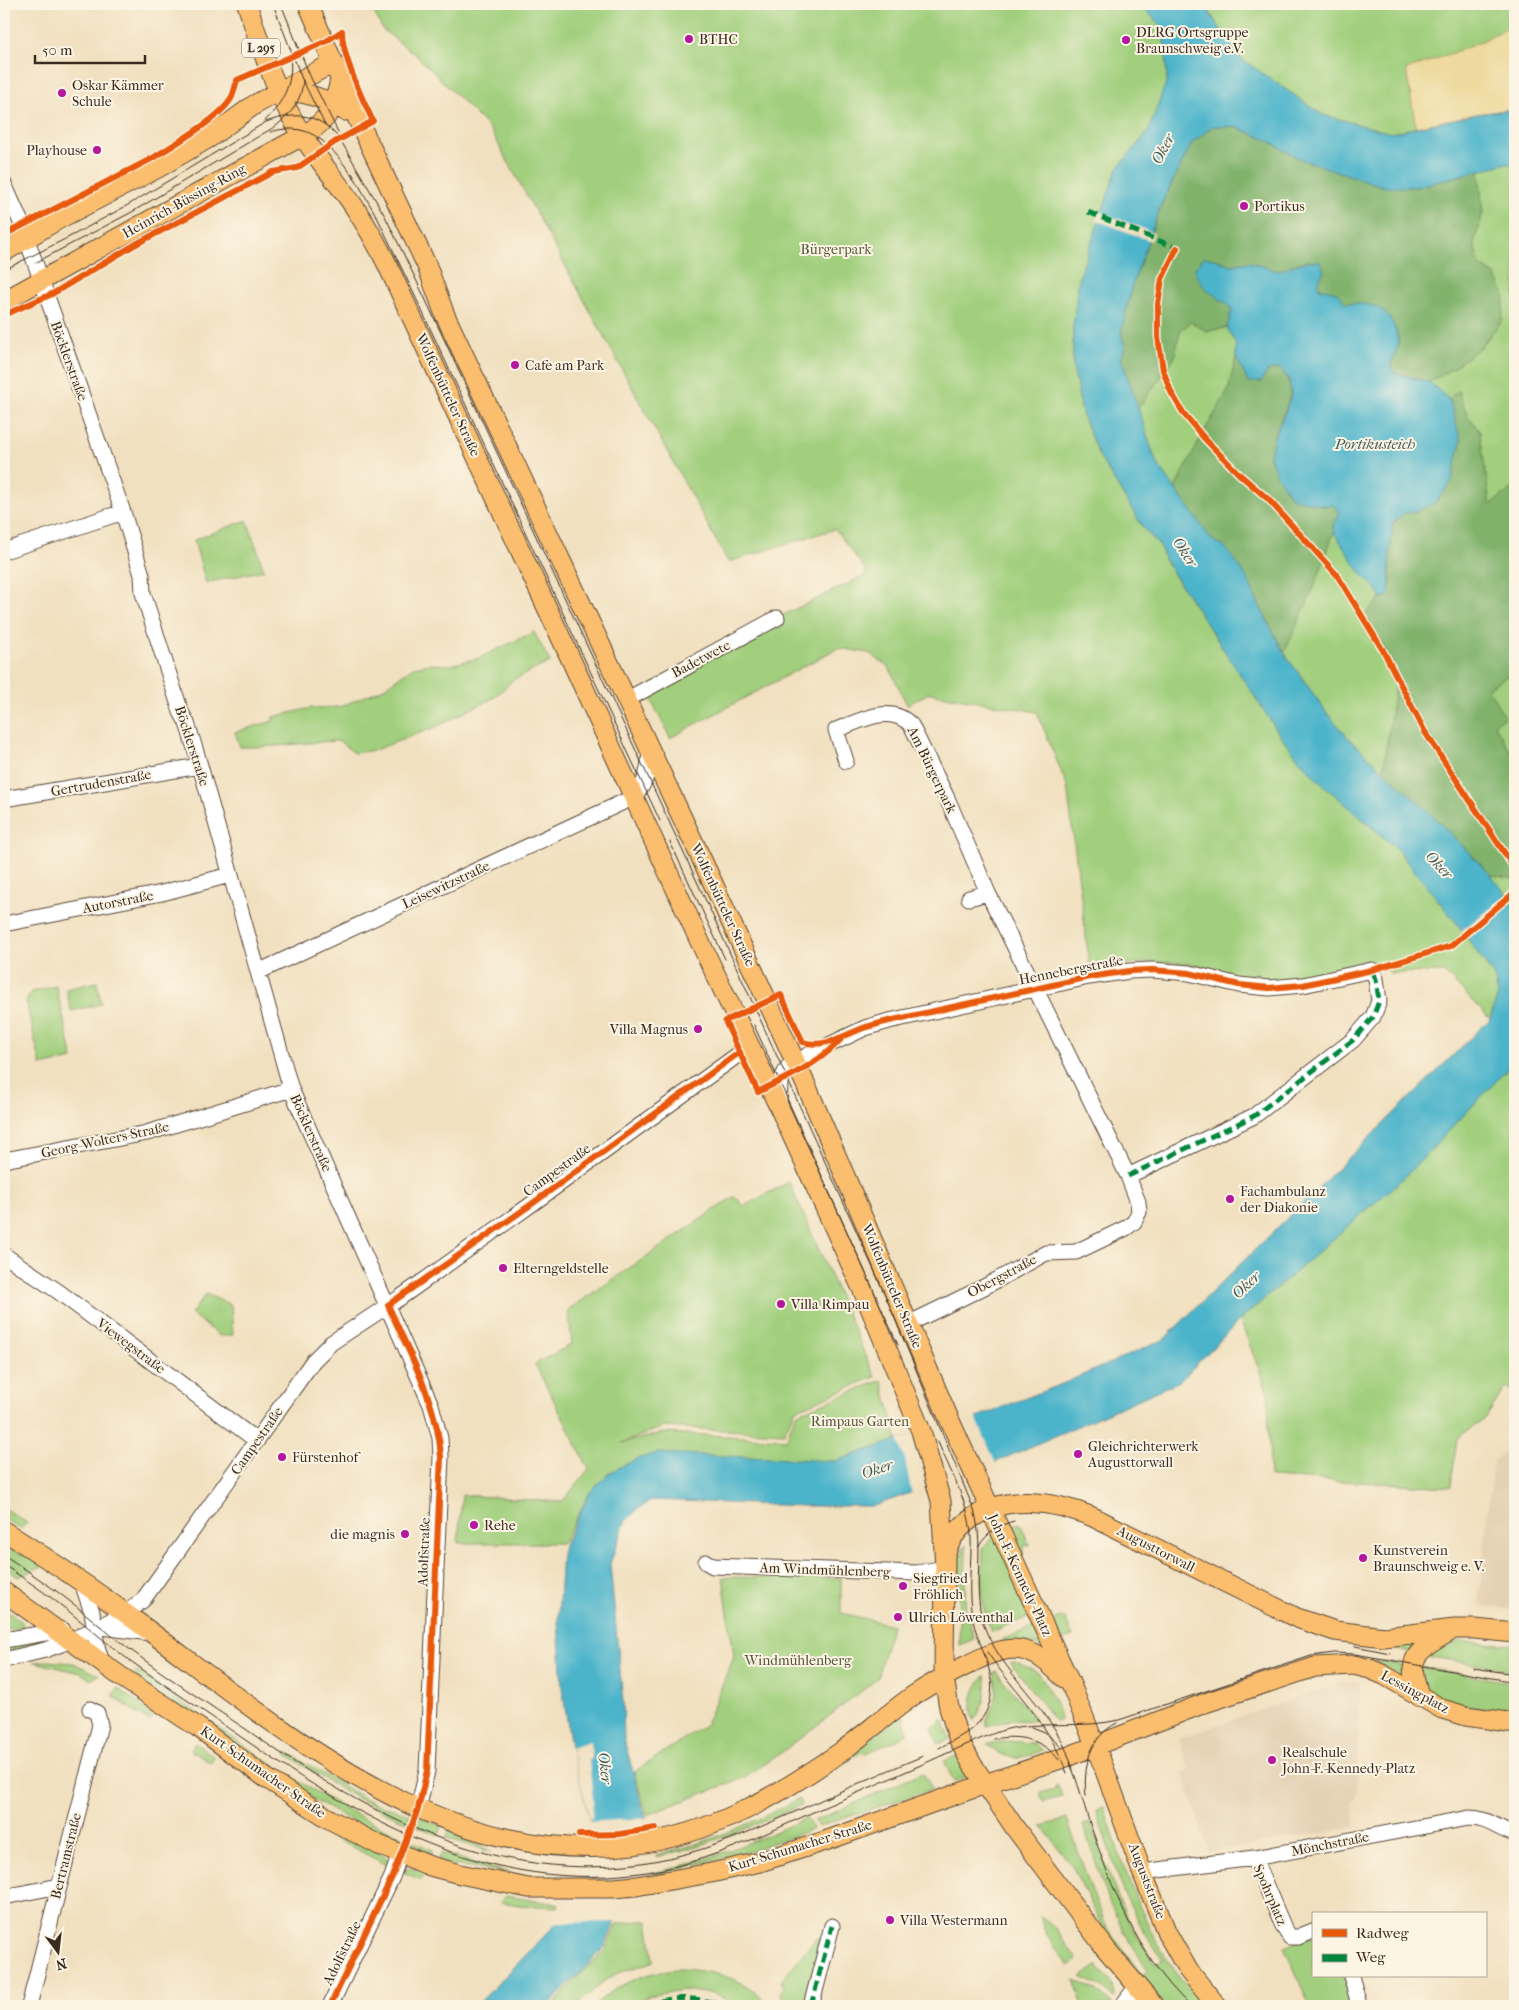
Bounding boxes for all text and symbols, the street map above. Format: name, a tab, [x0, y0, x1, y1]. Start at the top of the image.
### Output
place label: DLRG Ortsgruppe Braunschweig e.V.	[1136, 24, 1249, 57]
place label: BTHC	[699, 31, 738, 48]
scale bar	[35, 32, 145, 64]
marker: BTHC	[683, 33, 695, 45]
marker: DLRG Ortsgruppe Braunschweig e.V.	[1120, 34, 1132, 46]
road number: L 295	[242, 38, 280, 58]
text: 50 m	[42, 41, 73, 59]
place label: Oskar Kämmer Schule	[72, 77, 164, 110]
marker: Oskar Kämmer Schule	[56, 87, 68, 99]
water label: Oker	[1148, 130, 1179, 167]
place label: Playhouse	[26, 142, 87, 159]
marker: Playhouse	[91, 144, 103, 156]
street label: Heinrich-Büssing-Ring	[119, 160, 249, 242]
place label: Portikus	[1254, 198, 1305, 215]
marker: Portikus	[1238, 200, 1250, 212]
park label: Bürgerpark	[801, 241, 872, 258]
street label: Böcklerstraße	[47, 319, 91, 403]
street label: Wolfenbütteler Straße	[412, 330, 484, 459]
place label: Cafe am Park	[525, 357, 605, 374]
marker: Cafe am Park	[509, 359, 521, 371]
water label: Portikusteich	[1334, 435, 1416, 453]
water label: Oker	[1169, 534, 1202, 571]
street label: Badetwete	[669, 636, 733, 682]
street label: Böcklerstraße	[171, 704, 213, 788]
street label: Am Bürgerpark	[903, 723, 961, 817]
street label: Gertrudenstraße	[49, 766, 153, 800]
street label: Wolfenbütteler Straße	[687, 840, 759, 969]
water label: Oker	[1421, 847, 1457, 884]
street label: Leisewitzstraße	[400, 857, 492, 913]
street label: Autorstraße	[80, 887, 155, 917]
street label: Hennebergstraße	[1017, 952, 1125, 988]
place label: Villa Magnus	[609, 1021, 688, 1038]
marker: Villa Magnus	[692, 1023, 704, 1035]
street label: Böcklerstraße	[286, 1091, 336, 1175]
street label: Georg-Wolters-Straße	[39, 1118, 171, 1162]
street label: Campestraße	[520, 1140, 594, 1200]
place label: Fachambulanz der Diakonie	[1240, 1183, 1326, 1216]
marker: Fachambulanz der Diakonie	[1224, 1193, 1236, 1205]
street label: Wolfenbütteler Straße	[858, 1220, 926, 1351]
street label: Obergstraße	[964, 1251, 1040, 1301]
place label: Elterngeldstelle	[513, 1260, 609, 1277]
marker: Elterngeldstelle	[497, 1262, 509, 1274]
water label: Oker	[1228, 1267, 1265, 1303]
place label: Villa Rimpau	[790, 1296, 869, 1313]
marker: Villa Rimpau	[775, 1298, 787, 1310]
street label: Viewegstraße	[92, 1314, 169, 1377]
street label: Campestraße	[227, 1404, 287, 1478]
park label: Rimpaus Garten	[811, 1413, 909, 1430]
place label: Gleichrichterwerk Augusttorwall	[1087, 1438, 1199, 1471]
marker: Gleichrichterwerk Augusttorwall	[1072, 1448, 1084, 1460]
place label: Fürstenhof	[292, 1449, 361, 1466]
marker: Fürstenhof	[276, 1451, 288, 1463]
water label: Oker	[859, 1455, 896, 1483]
street label: John-F.-Kennedy-Platz	[984, 1510, 1056, 1639]
street label: Adolfstraße	[414, 1517, 434, 1588]
place label: Rehe	[484, 1517, 516, 1534]
marker: Rehe	[468, 1519, 480, 1531]
street label: Augusttorwall	[1113, 1522, 1198, 1576]
place label: die magnis	[330, 1526, 395, 1543]
marker: die magnis	[399, 1528, 411, 1540]
place label: Kunstverein Braunschweig e. V.	[1373, 1542, 1485, 1575]
marker: Kunstverein Braunschweig e. V.	[1357, 1552, 1369, 1564]
street label: Am Windmühlenberg	[758, 1559, 891, 1581]
place label: Siegfried Fröhlich	[913, 1570, 968, 1603]
marker: Siegfried Fröhlich	[897, 1580, 909, 1592]
place label: Ulrich Löwenthal	[908, 1609, 1013, 1626]
marker: Ulrich Löwenthal	[892, 1611, 904, 1623]
park label: Windmühlenberg	[743, 1652, 852, 1669]
street label: Lessingplatz	[1378, 1667, 1452, 1717]
street label: Kurt-Schumacher-Straße	[197, 1722, 329, 1822]
place label: Realschule John-F.-Kennedy-Platz	[1281, 1744, 1415, 1777]
water label: Oker	[594, 1751, 616, 1786]
marker: Realschule John-F.-Kennedy-Platz	[1266, 1754, 1278, 1766]
street label: Bertramstraße	[47, 1811, 85, 1901]
street label: Kurt-Schumacher-Straße	[726, 1816, 874, 1876]
street label: Mönchstraße	[1290, 1828, 1370, 1860]
street label: Auguststraße	[1124, 1840, 1169, 1921]
street label: Spohrplatz	[1249, 1862, 1291, 1928]
place label: Villa Westermann	[899, 1912, 1008, 1929]
legend	[1312, 1912, 1486, 1978]
marker: Villa Westermann	[884, 1914, 896, 1926]
street label: Adolfstraße	[319, 1918, 365, 1989]
text: Radweg	[1356, 1924, 1409, 1942]
north arrow	[32, 1928, 82, 1978]
text: Weg	[1355, 1948, 1386, 1966]
text: N	[54, 1954, 69, 1974]

